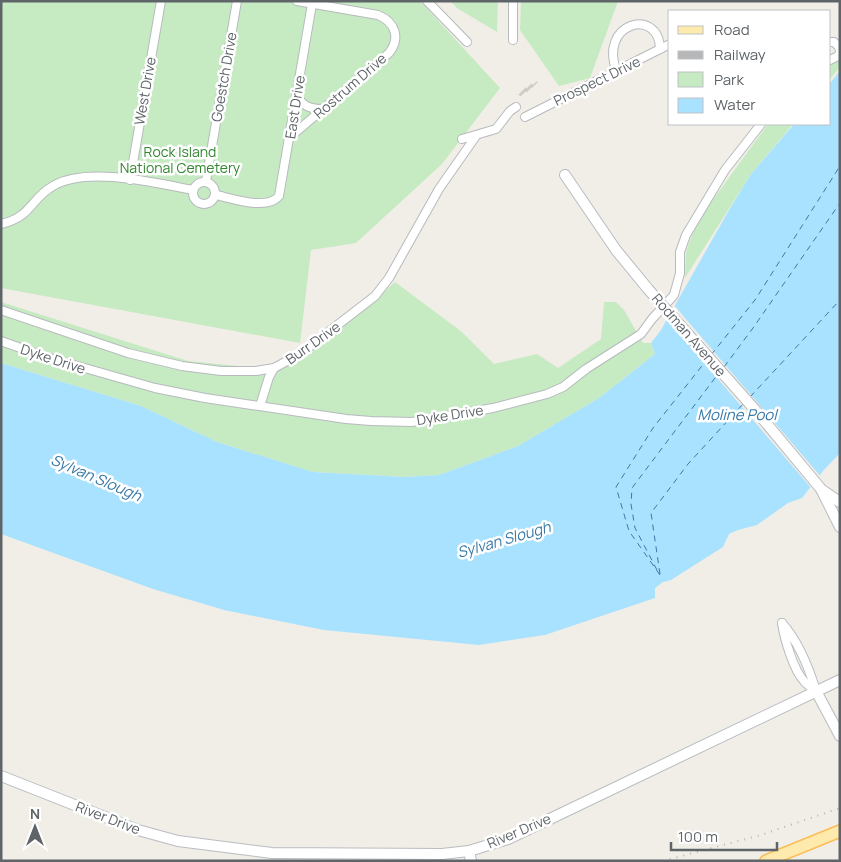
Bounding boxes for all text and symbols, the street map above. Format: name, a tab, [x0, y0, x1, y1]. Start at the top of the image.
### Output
legend	[668, 10, 831, 125]
text: Road	[714, 19, 750, 40]
street label: Goestch Drive	[206, 31, 241, 123]
text: Railway	[714, 44, 766, 65]
street label: Rostrum Drive	[309, 49, 390, 123]
street label: Prospect Drive	[550, 51, 643, 110]
street label: West Drive	[129, 55, 160, 127]
text: Park	[714, 69, 744, 90]
street label: East Drive	[280, 74, 309, 140]
text: Water	[714, 94, 756, 115]
park label: Rock Island National Cemetery	[120, 142, 241, 177]
street label: Rodman Avenue	[648, 289, 731, 380]
street label: Burr Drive	[282, 317, 344, 368]
street label: Dyke Drive	[18, 339, 88, 378]
street label: Dyke Drive	[415, 400, 485, 429]
water label: Moline Pool	[697, 404, 779, 425]
water label: Sylvan Slough	[48, 449, 146, 506]
water label: Sylvan Slough	[455, 516, 554, 563]
street label: River Drive	[73, 797, 143, 839]
north arrow	[10, 802, 60, 852]
text: N	[30, 804, 40, 823]
street label: River Drive	[484, 809, 554, 853]
scale bar	[671, 820, 777, 852]
text: 100 m	[678, 826, 718, 847]

